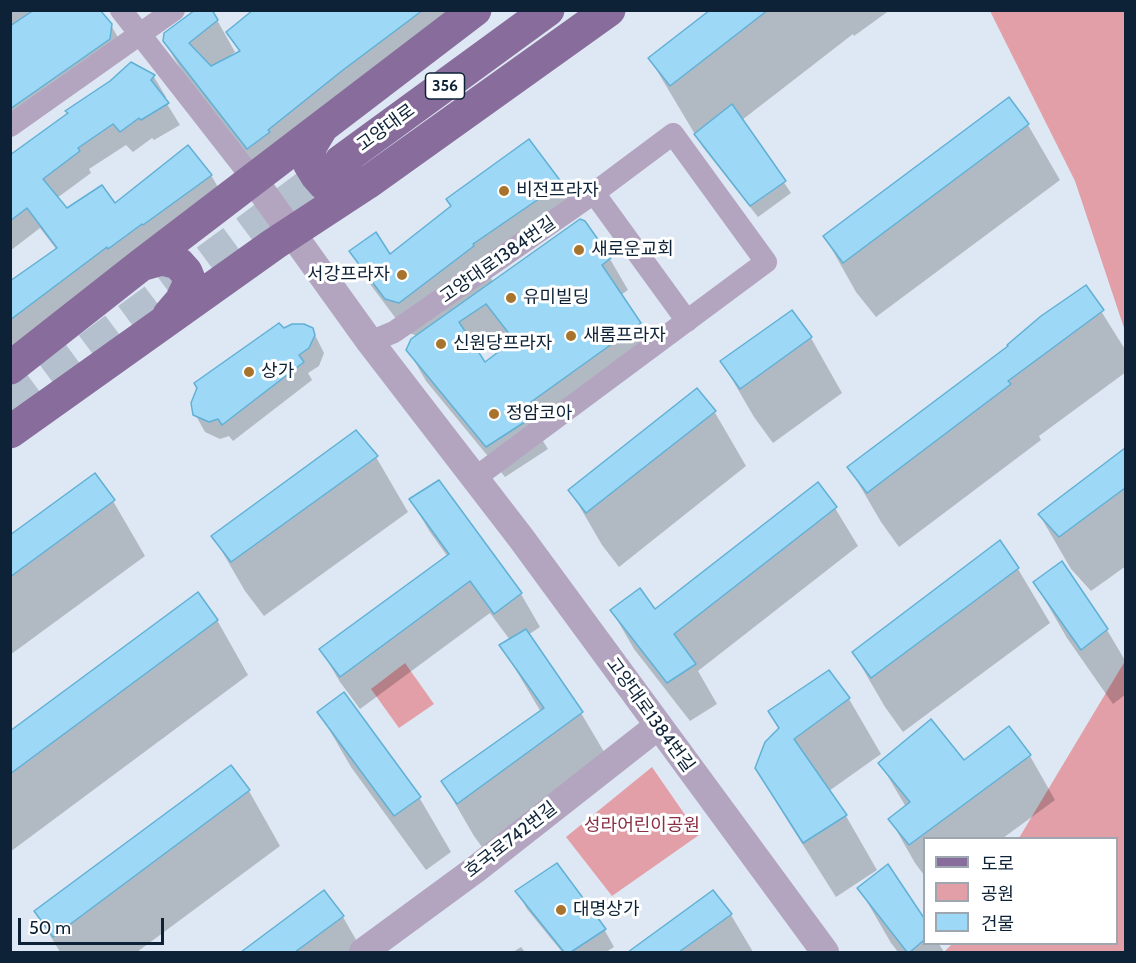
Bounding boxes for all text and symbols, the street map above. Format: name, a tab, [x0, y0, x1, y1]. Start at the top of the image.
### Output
road number: 356	[426, 73, 464, 99]
street label: 고양대로	[353, 100, 419, 156]
place label: 비전프라자	[516, 180, 599, 202]
marker: 비전프라자	[497, 184, 511, 198]
street label: 고양대로1384번길	[436, 212, 560, 308]
place label: 새로운교회	[591, 239, 674, 261]
marker: 새로운교회	[572, 243, 586, 257]
place label: 서강프라자	[307, 264, 390, 286]
marker: 서강프라자	[395, 268, 409, 282]
place label: 유미빌딩	[523, 287, 589, 309]
marker: 유미빌딩	[504, 291, 518, 305]
place label: 새롬프라자	[583, 325, 666, 347]
marker: 새롬프라자	[564, 329, 578, 343]
place label: 신원당프라자	[453, 333, 552, 355]
marker: 신원당프라자	[434, 337, 448, 351]
place label: 상가	[261, 361, 294, 383]
marker: 상가	[242, 365, 256, 379]
place label: 정암코아	[506, 403, 572, 425]
marker: 정암코아	[487, 407, 501, 421]
street label: 고양대로1384번길	[601, 654, 699, 776]
street label: 호국로742번길	[461, 797, 561, 883]
park label: 성라어린이공원	[584, 815, 700, 837]
legend	[923, 837, 1118, 945]
text: 도로	[981, 853, 1014, 875]
text: 공원	[981, 883, 1014, 905]
place label: 대명상가	[573, 899, 639, 921]
marker: 대명상가	[554, 903, 568, 917]
scale bar	[21, 906, 166, 944]
text: 건물	[981, 913, 1014, 935]
text: 50 m	[29, 917, 71, 939]

